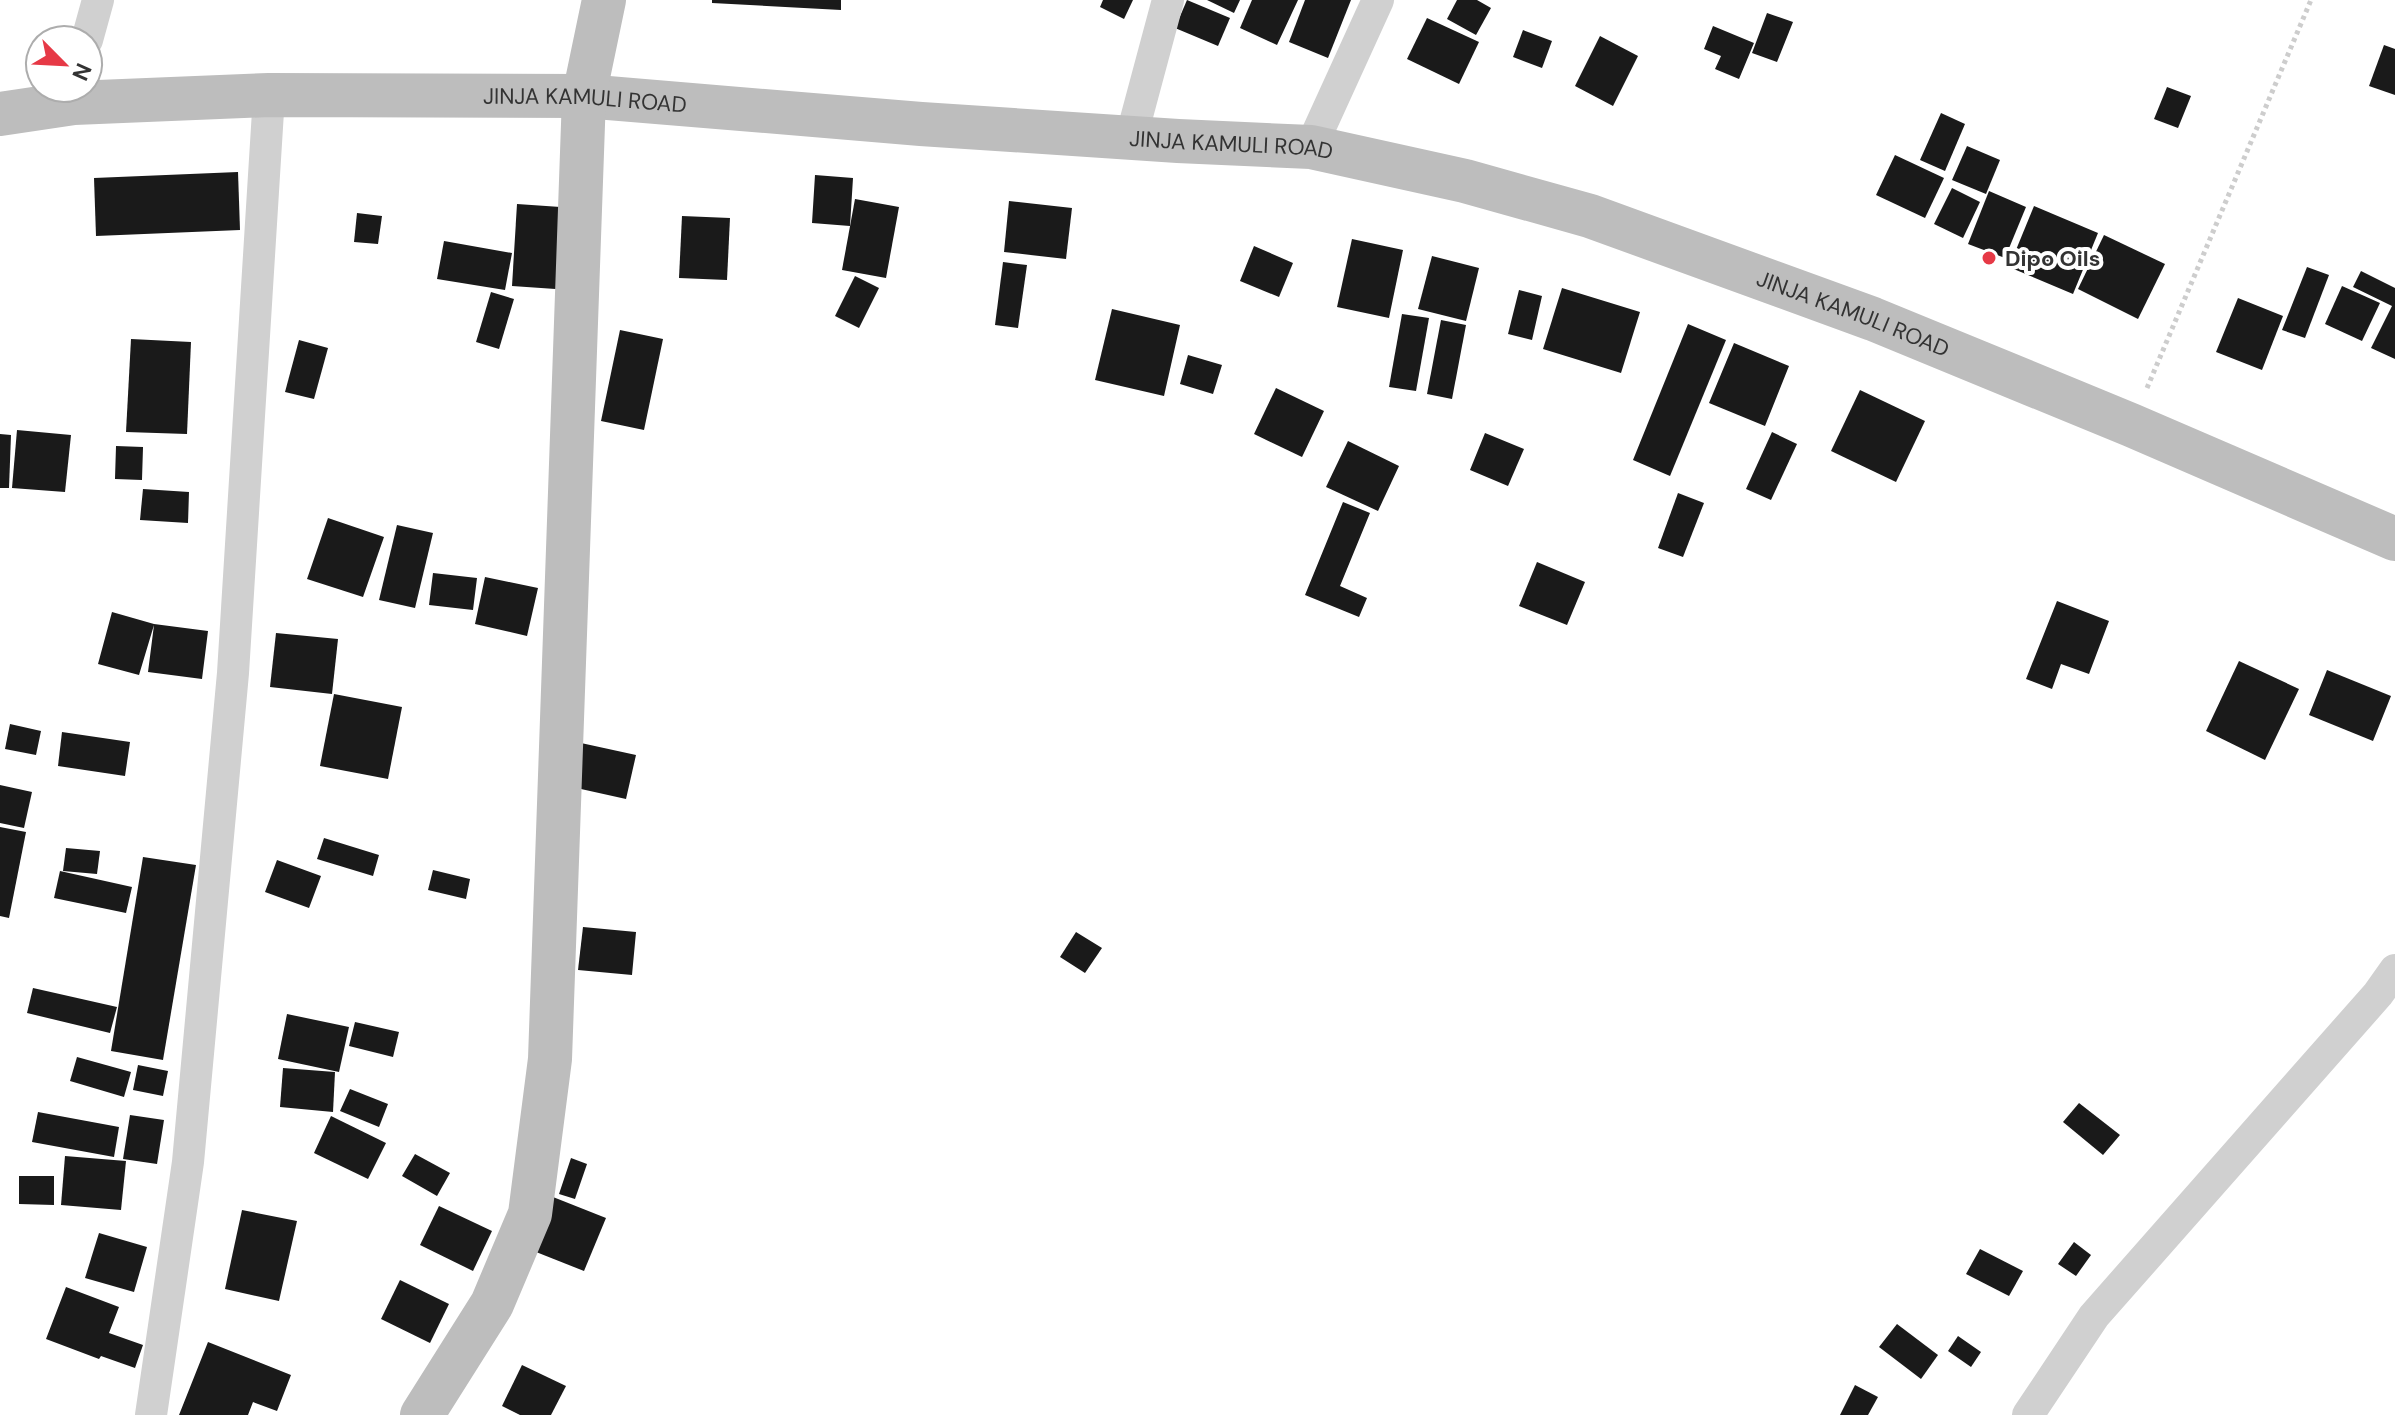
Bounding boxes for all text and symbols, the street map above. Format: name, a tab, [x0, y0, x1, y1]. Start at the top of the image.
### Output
north arrow	[24, 24, 104, 104]
text: N	[65, 59, 98, 85]
street label: JINJA KAMULI ROAD	[483, 82, 688, 119]
street label: JINJA KAMULI ROAD	[1128, 124, 1336, 166]
place label: Dipo Oils	[2005, 244, 2100, 273]
marker: Dipo Oils	[1980, 249, 1998, 267]
street label: JINJA KAMULI ROAD	[1753, 264, 1954, 364]

